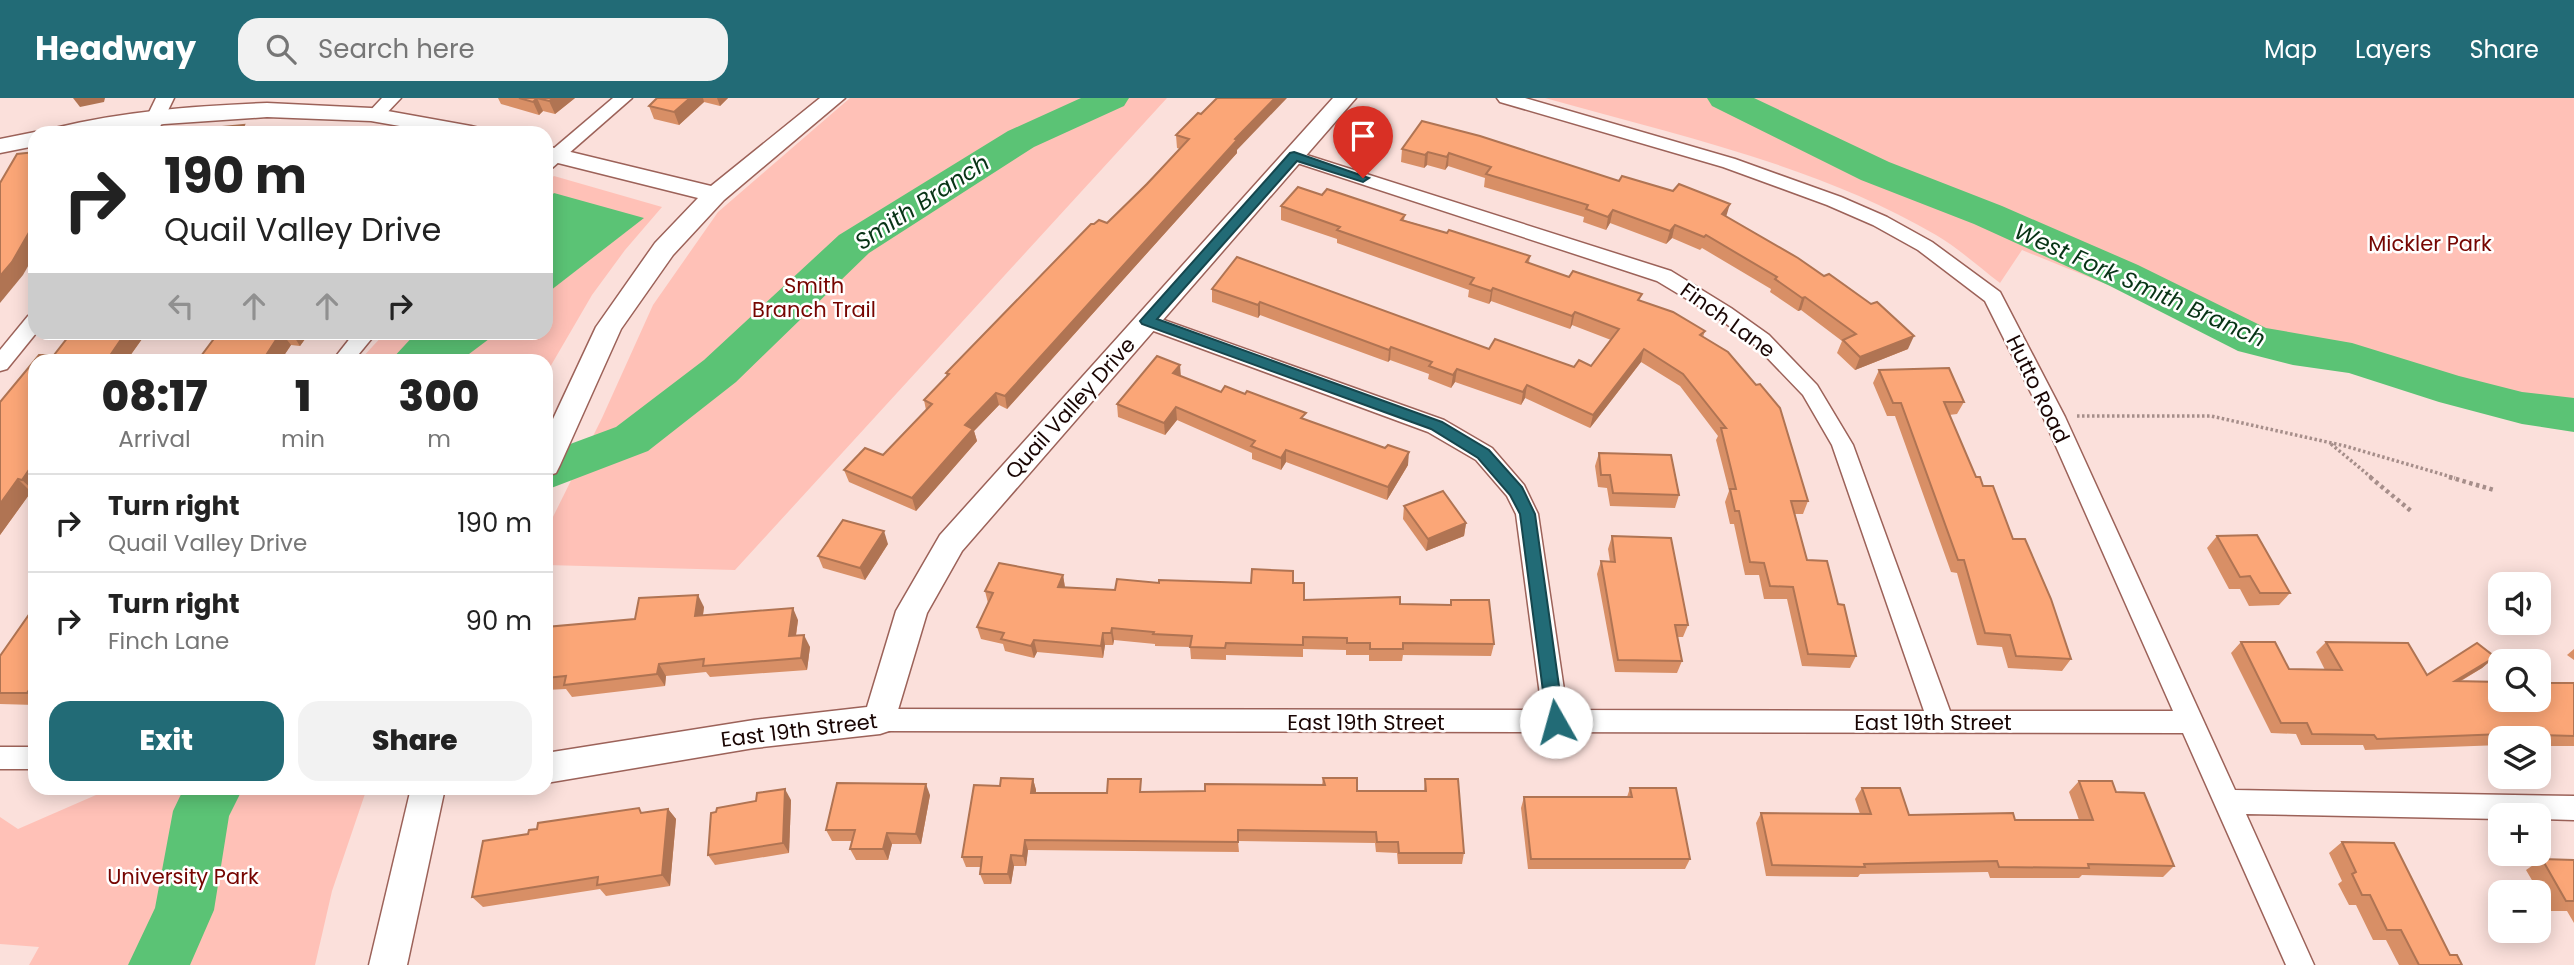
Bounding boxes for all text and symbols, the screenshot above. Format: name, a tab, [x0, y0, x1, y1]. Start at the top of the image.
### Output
search box	[238, 18, 728, 81]
text: Headway	[35, 25, 196, 72]
icon: search	[262, 30, 300, 68]
text: Search here	[318, 31, 475, 67]
text: Map	[2264, 33, 2317, 66]
text: Layers	[2355, 33, 2431, 66]
text: Share	[2469, 33, 2539, 66]
pin	[1333, 106, 1393, 178]
icon: arrive	[1344, 117, 1382, 155]
text: 190 m	[164, 142, 307, 210]
water label: Smith Branch	[849, 147, 995, 257]
icon: right	[49, 154, 140, 245]
text: Quail Valley Drive	[164, 207, 441, 252]
water label: West Fork Smith Branch	[2009, 215, 2271, 355]
park label: Mickler Park	[2368, 229, 2492, 258]
park label: Smith Branch Trail	[752, 271, 876, 324]
street label: Finch Lane	[1675, 276, 1781, 364]
icon: left	[162, 287, 200, 325]
icon: ahead	[235, 287, 273, 325]
icon: ahead	[308, 287, 346, 325]
icon: right	[381, 287, 419, 325]
street label: Hutto Road	[1999, 330, 2077, 448]
street label: Quail Valley Drive	[998, 331, 1142, 485]
text: 08:17	[102, 367, 207, 426]
text: 1	[295, 367, 311, 426]
text: 300	[399, 367, 479, 426]
text: Arrival	[118, 423, 191, 455]
text: min	[281, 423, 325, 455]
text: m	[427, 423, 451, 455]
text: Turn right	[108, 488, 240, 524]
icon: right	[49, 504, 87, 542]
text: 190 m	[457, 505, 532, 541]
text: Quail Valley Drive	[108, 527, 307, 559]
map controls	[2488, 572, 2551, 943]
button: sound	[2488, 572, 2551, 635]
text: Turn right	[108, 586, 240, 622]
icon: right	[49, 602, 87, 640]
text: 90 m	[466, 603, 532, 639]
text: Finch Lane	[108, 625, 229, 657]
button: search	[2488, 649, 2551, 712]
position arrow	[1519, 685, 1593, 759]
button: Exit	[49, 701, 284, 781]
button: Share	[298, 701, 532, 781]
street label: East 19th Street	[719, 706, 879, 754]
street label: East 19th Street	[1287, 708, 1445, 737]
street label: East 19th Street	[1854, 708, 2012, 737]
button: layers	[2488, 726, 2551, 789]
button: +	[2488, 803, 2551, 866]
park label: University Park	[107, 862, 259, 891]
button: −	[2488, 880, 2551, 943]

